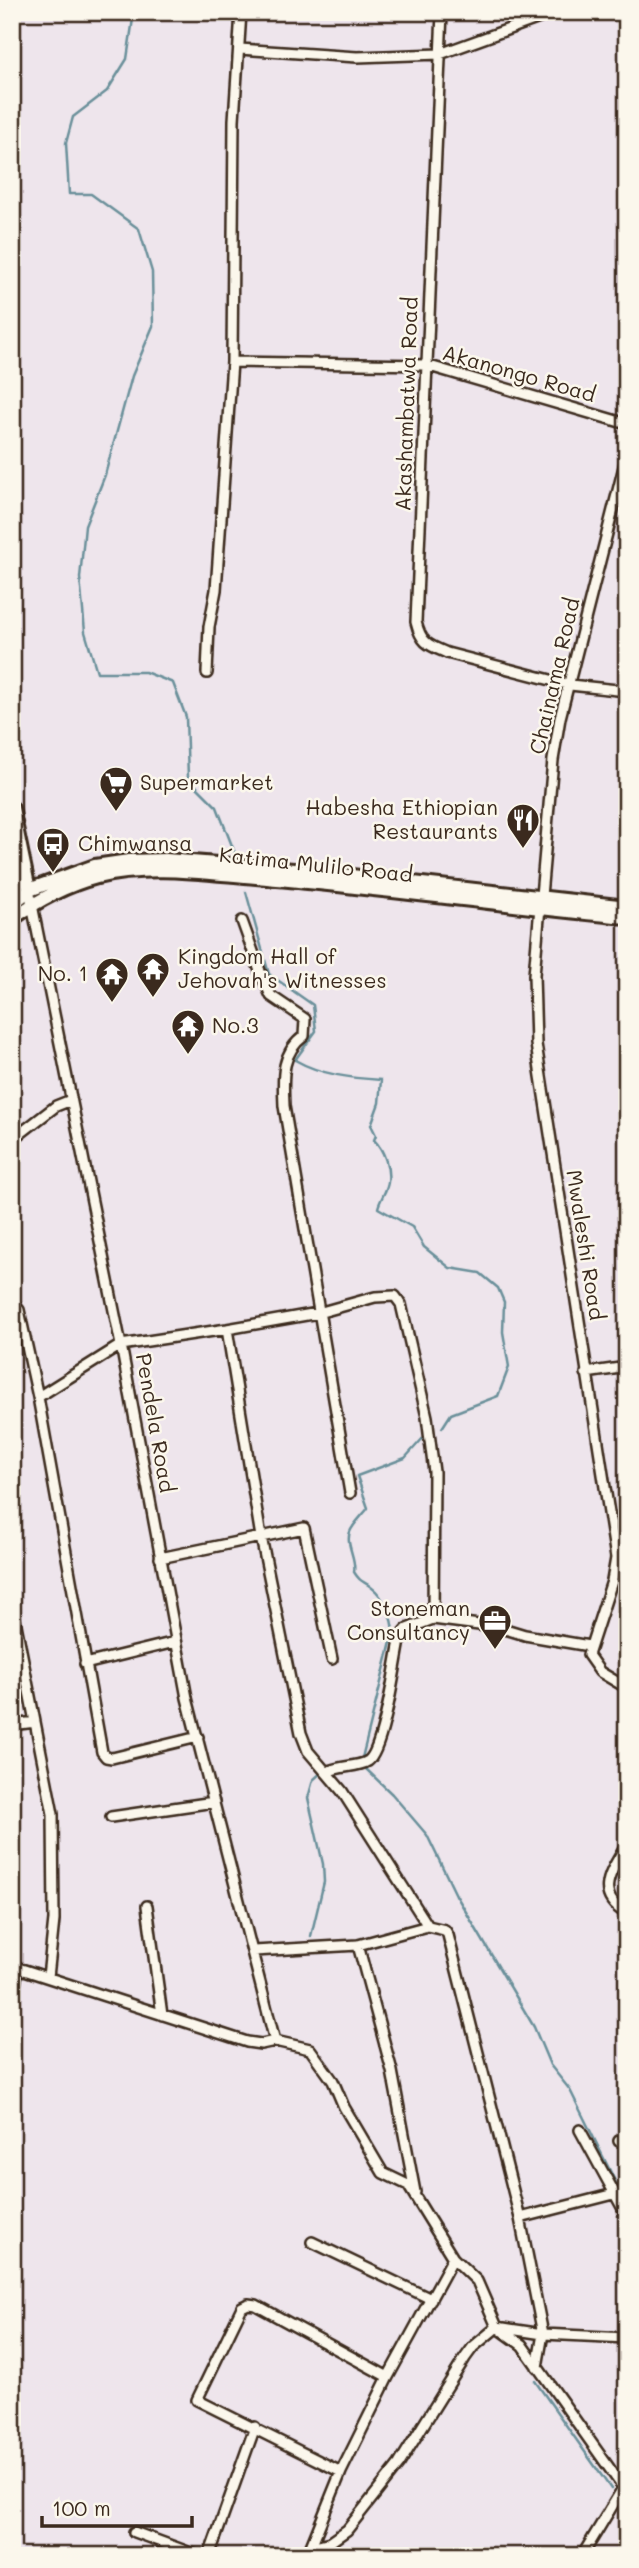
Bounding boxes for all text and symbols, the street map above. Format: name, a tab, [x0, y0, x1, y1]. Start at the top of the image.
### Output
street label: Akashambatwa Road	[388, 296, 423, 512]
street label: Akanongo Road	[440, 338, 599, 407]
street label: Chainama Road	[522, 595, 585, 757]
supermarket icon: Supermarket	[97, 764, 135, 813]
place label: Supermarket	[140, 768, 274, 795]
place label: Habesha Ethiopian Restaurants	[306, 793, 498, 844]
restaurant icon: Habesha Ethiopian Restaurants	[504, 801, 542, 850]
bus stop icon: Chimwansa	[34, 825, 72, 874]
place label: Chimwansa	[78, 829, 192, 856]
street label: Katima Mulilo Road	[218, 840, 414, 887]
place label: Kingdom Hall of Jehovah's Witnesses	[178, 942, 387, 993]
temple icon: Kingdom Hall of Jehovah's Witnesses	[134, 950, 172, 999]
temple icon: No. 1	[93, 955, 131, 1004]
place label: No. 1	[38, 959, 88, 986]
temple icon: No.3	[169, 1007, 207, 1056]
place label: No.3	[212, 1011, 258, 1038]
street label: Mwaleshi Road	[561, 1168, 612, 1322]
street label: Pendela Road	[131, 1351, 182, 1495]
place label: Stoneman Consultancy	[347, 1594, 470, 1645]
office icon: Stoneman Consultancy	[476, 1602, 514, 1651]
scale bar	[42, 2484, 192, 2528]
text: 100 m	[52, 2494, 111, 2521]

